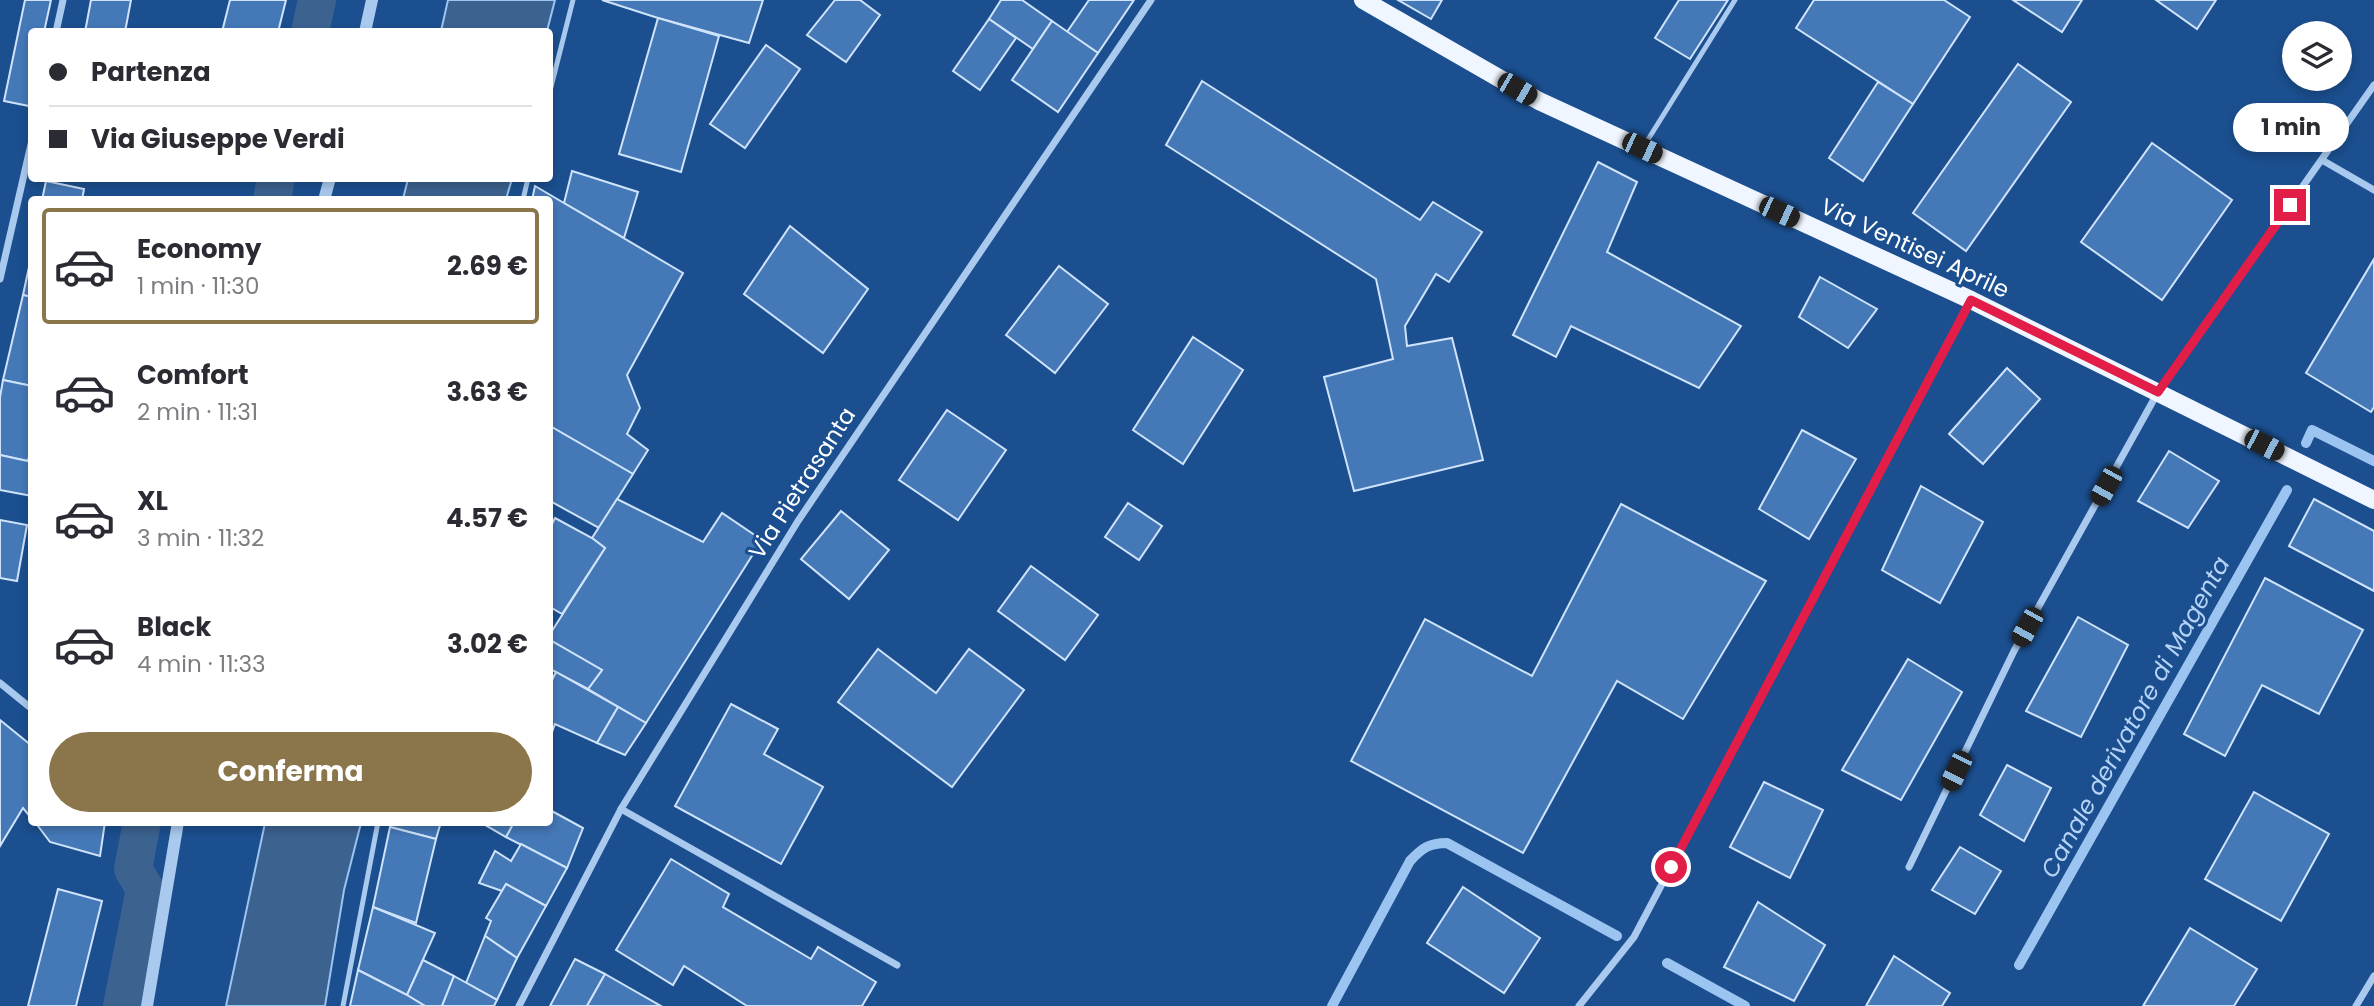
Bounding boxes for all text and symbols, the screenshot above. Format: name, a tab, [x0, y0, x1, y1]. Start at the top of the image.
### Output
map controls	[2282, 21, 2352, 91]
button: layers	[2282, 21, 2352, 91]
text: Partenza	[91, 54, 211, 90]
car	[1494, 69, 1541, 109]
callout: 1 min	[2232, 104, 2348, 152]
text: 1 min	[2261, 111, 2321, 143]
text: Via Giuseppe Verdi	[91, 121, 345, 157]
car	[1619, 130, 1666, 166]
route end	[2274, 189, 2306, 221]
street label: Via Ventisei Aprile	[1815, 190, 2015, 306]
car	[1756, 194, 1803, 230]
text: Economy	[137, 231, 261, 267]
icon: car	[53, 235, 116, 298]
text: 2.69 €	[447, 248, 528, 284]
text: 1 min · 11:30	[137, 270, 259, 302]
text: Comfort	[137, 357, 249, 393]
icon: car	[53, 361, 116, 424]
text: 3.63 €	[446, 374, 528, 410]
text: 2 min · 11:31	[137, 396, 258, 428]
street label: Via Pietrasanta	[741, 401, 863, 565]
car	[2241, 426, 2288, 464]
car	[2087, 463, 2126, 509]
text: XL	[137, 483, 168, 519]
icon: car	[53, 487, 116, 550]
text: 4.57 €	[446, 500, 528, 536]
text: 3 min · 11:32	[137, 522, 264, 554]
water label: Canale derivatore di Magenta	[2033, 550, 2237, 884]
car	[2008, 604, 2047, 650]
text: Black	[137, 609, 211, 645]
icon: car	[53, 613, 116, 676]
text: 3.02 €	[447, 626, 528, 662]
text: 4 min · 11:33	[137, 648, 266, 680]
button: Conferma	[49, 732, 532, 812]
car	[1938, 748, 1975, 794]
route start	[1655, 851, 1687, 883]

